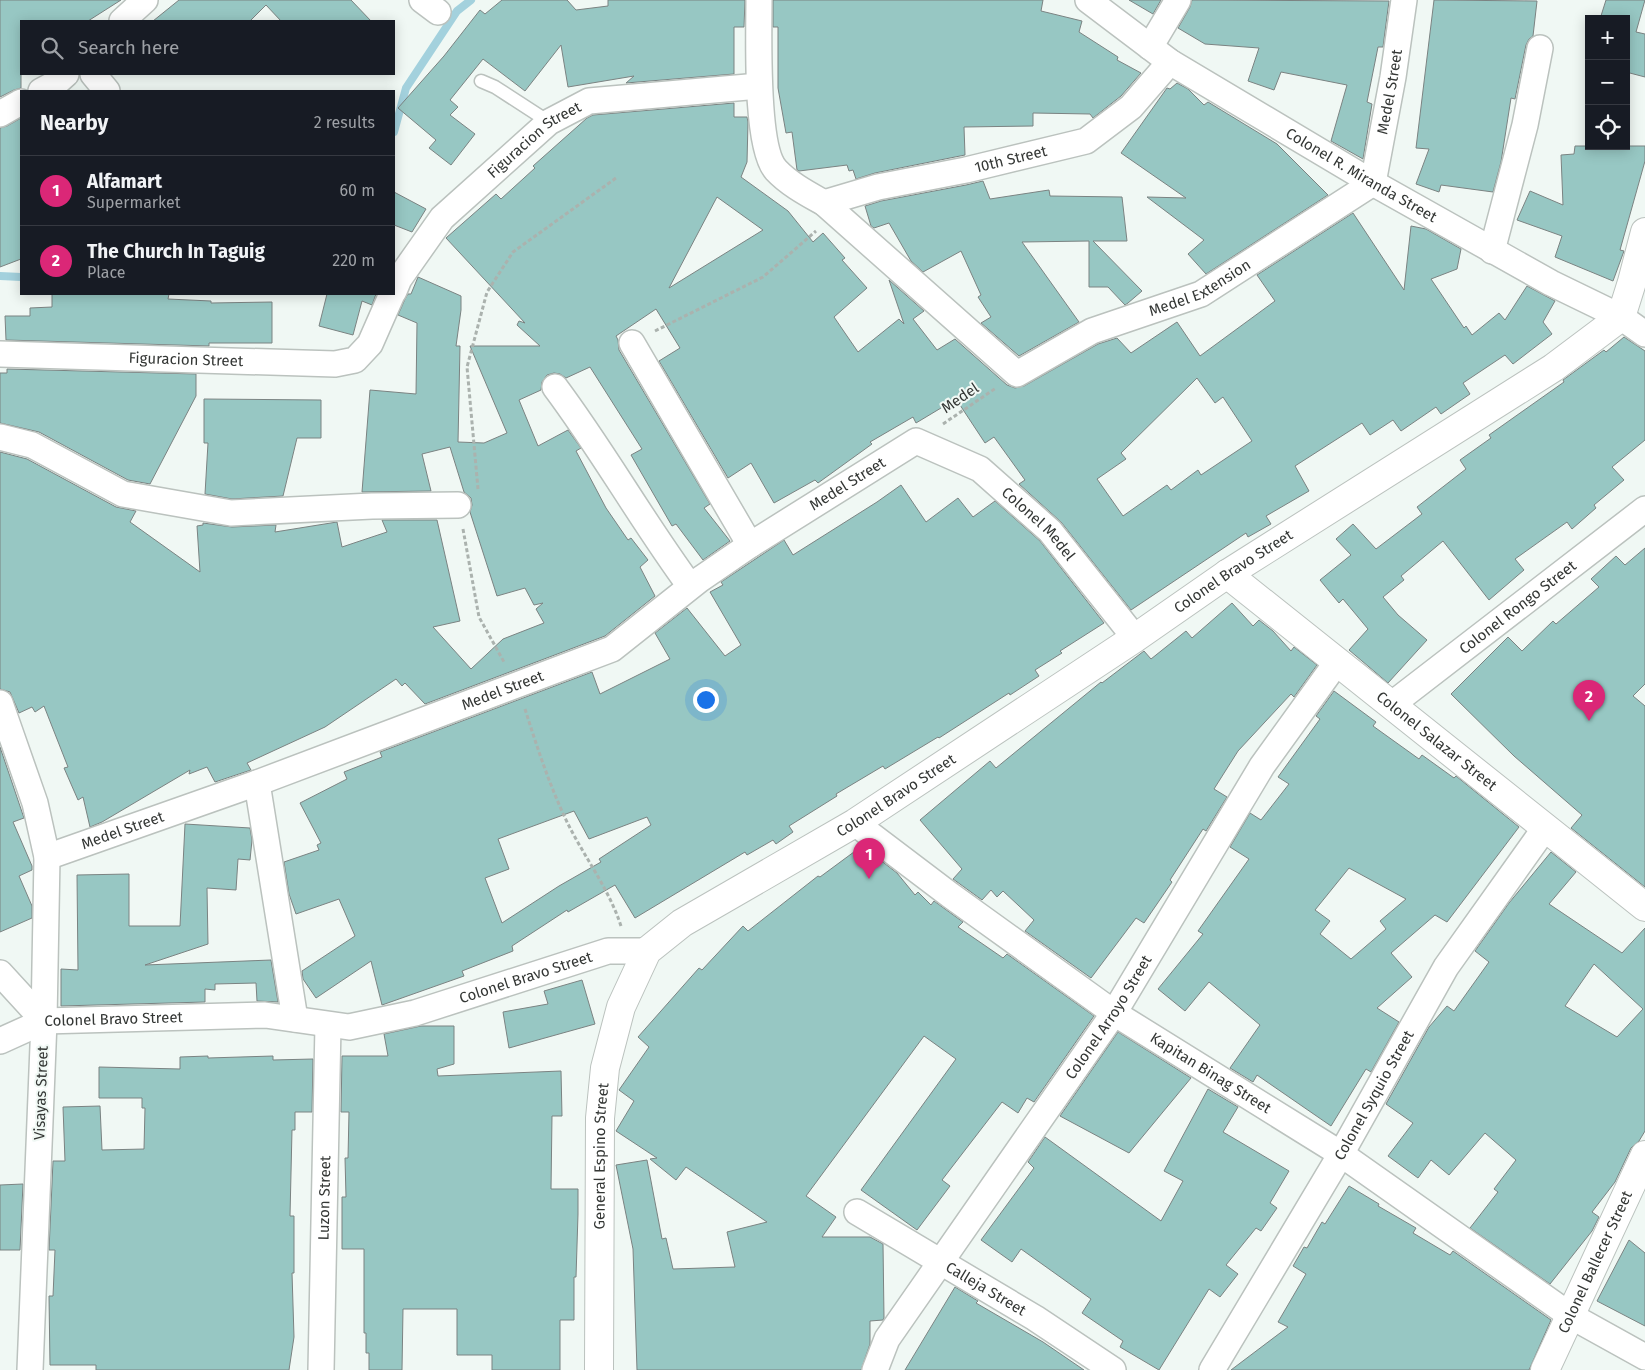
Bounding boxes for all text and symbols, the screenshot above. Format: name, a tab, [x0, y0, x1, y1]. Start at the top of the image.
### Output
map controls	[1585, 15, 1630, 150]
button: +	[1585, 15, 1630, 60]
search box	[20, 20, 395, 75]
icon: search	[38, 34, 66, 62]
text: Search here	[78, 36, 179, 59]
street label: Medel Street	[1373, 47, 1406, 136]
button: −	[1585, 60, 1630, 105]
street label: Figuracion Street	[484, 98, 585, 182]
button: locate	[1585, 105, 1630, 150]
text: Nearby	[40, 110, 108, 136]
text: 2 results	[314, 113, 375, 132]
street label: Colonel R. Miranda Street	[1282, 124, 1441, 226]
street label: 10th Street	[973, 142, 1049, 177]
text: Alfamart	[87, 170, 162, 193]
text: 1	[52, 181, 60, 200]
text: 60 m	[340, 181, 375, 200]
text: Supermarket	[87, 193, 181, 212]
text: The Church In Taguig	[87, 240, 265, 263]
text: 2	[52, 251, 60, 270]
text: 220 m	[332, 251, 375, 270]
street label: Medel Extension	[1147, 255, 1254, 320]
text: Place	[87, 263, 126, 282]
street label: Figuracion Street	[128, 349, 244, 370]
street label: Medel	[938, 379, 983, 417]
street label: Medel Street	[806, 453, 889, 514]
street label: Colonel Medel	[998, 483, 1079, 565]
street label: Colonel Bravo Street	[1170, 526, 1296, 617]
street label: Colonel Rongo Street	[1456, 556, 1580, 658]
street label: Medel Street	[459, 667, 546, 714]
pin: 2	[1573, 680, 1605, 721]
your location	[693, 687, 719, 713]
street label: Colonel Salazar Street	[1373, 688, 1501, 795]
street label: Colonel Bravo Street	[833, 750, 959, 841]
street label: Medel Street	[79, 807, 167, 853]
pin: 1	[853, 838, 885, 879]
street label: Colonel Bravo Street	[457, 948, 595, 1007]
street label: Colonel Arroyo Street	[1062, 951, 1156, 1083]
street label: Colonel Bravo Street	[44, 1008, 184, 1030]
street label: Colonel Syquio Street	[1330, 1027, 1418, 1163]
street label: Kapitan Binag Street	[1147, 1029, 1275, 1118]
street label: Visayas Street	[30, 1045, 52, 1140]
street label: General Espino Street	[591, 1081, 613, 1229]
street label: Luzon Street	[315, 1155, 334, 1241]
street label: Colonel Ballecer Street	[1554, 1188, 1636, 1336]
street label: Calleja Street	[942, 1258, 1030, 1320]

